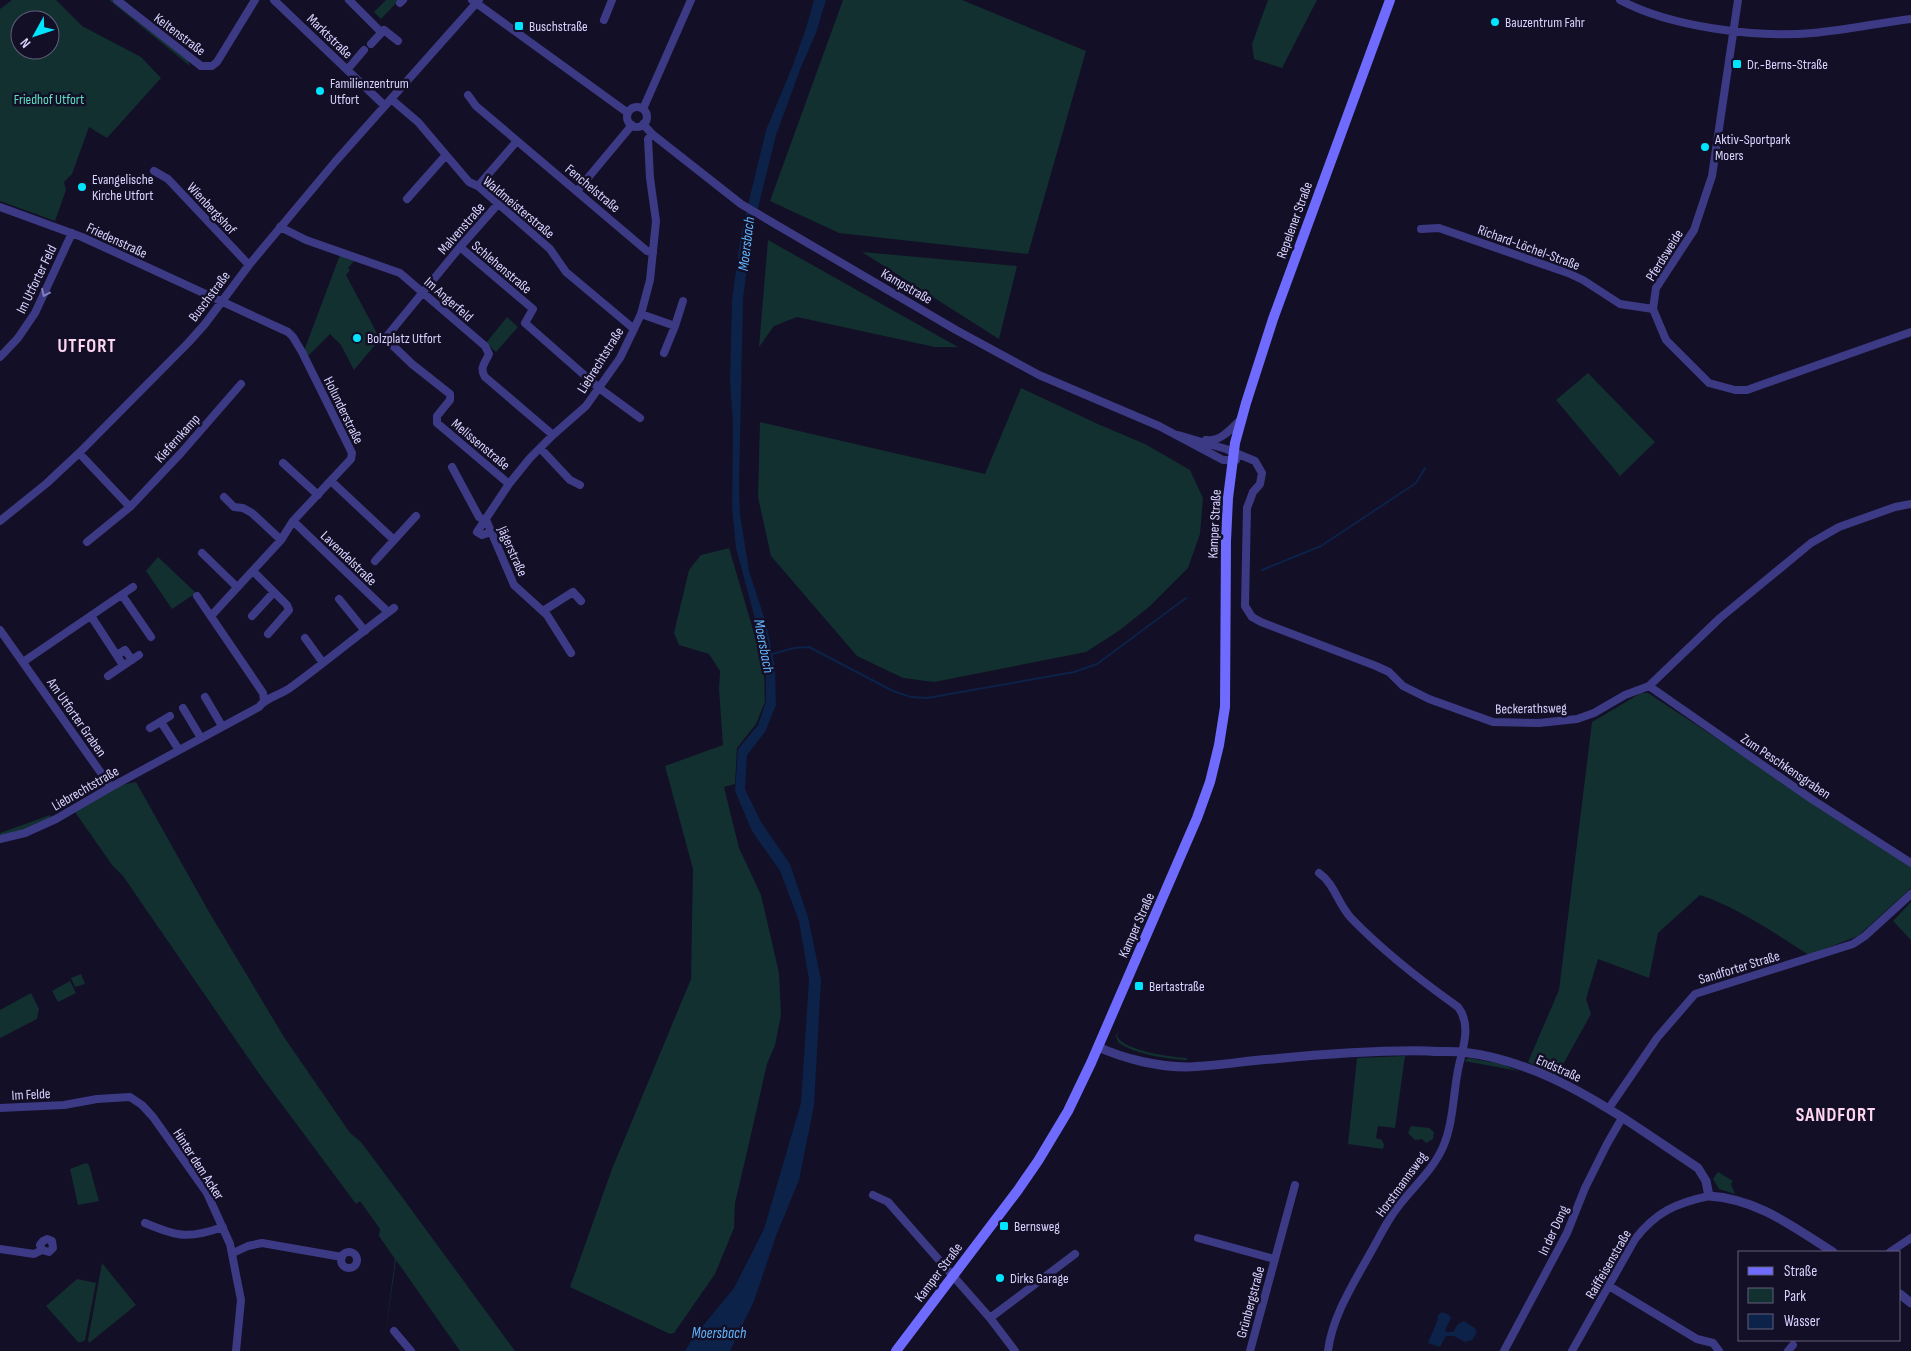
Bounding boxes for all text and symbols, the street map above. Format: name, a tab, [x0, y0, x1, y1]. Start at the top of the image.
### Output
north arrow	[10, 10, 60, 60]
street label: Keltenstraße	[151, 10, 209, 59]
street label: Marktstraße	[303, 10, 356, 62]
place label: Bauzentrum Fahr	[1505, 14, 1585, 31]
marker: Bauzentrum Fahr	[1489, 16, 1501, 28]
place label: Buschstraße	[529, 18, 588, 35]
marker: Buschstraße	[513, 20, 525, 32]
text: N	[17, 35, 34, 51]
place label: Dr.-Berns-Straße	[1747, 56, 1828, 73]
marker: Dr.-Berns-Straße	[1731, 58, 1743, 70]
place label: Familienzentrum Utfort	[330, 75, 409, 108]
marker: Familienzentrum Utfort	[314, 85, 326, 97]
park label: Friedhof Utfort	[14, 91, 84, 108]
place label: Aktiv-Sportpark Moers	[1714, 131, 1791, 164]
marker: Aktiv-Sportpark Moers	[1699, 141, 1711, 153]
street label: Fenchelstraße	[562, 160, 624, 216]
place label: Evangelische Kirche Utfort	[92, 171, 153, 204]
street label: Waldmeisterstraße	[479, 172, 558, 242]
street label: Wienbergshof	[183, 179, 241, 239]
street label: Repelener Straße	[1273, 179, 1316, 261]
marker: Evangelische Kirche Utfort	[76, 181, 88, 193]
street label: Malvenstraße	[434, 199, 489, 258]
water label: Moersbach	[734, 216, 759, 272]
street label: Friedenstraße	[84, 219, 150, 262]
street label: Richard-Löchel-Straße	[1475, 221, 1582, 274]
street label: Pferdsweide	[1642, 226, 1687, 284]
street label: Schlehenstraße	[468, 237, 535, 297]
street label: Im Utforter Feld	[13, 242, 60, 316]
street label: Kampstraße	[878, 265, 935, 308]
street label: Buschstraße	[185, 268, 234, 325]
street label: Im Angerfeld	[421, 273, 477, 325]
one-way arrow	[40, 288, 51, 297]
street label: Liebrechtstraße	[573, 324, 627, 396]
place label: Bolzplatz Utfort	[367, 330, 441, 347]
marker: Bolzplatz Utfort	[351, 332, 363, 344]
district label: UTFORT	[57, 335, 117, 358]
street label: Holunderstraße	[320, 374, 367, 447]
street label: Kiefernkamp	[151, 410, 204, 466]
street label: Melissenstraße	[448, 415, 513, 474]
street label: Kamper Straße	[1204, 489, 1225, 559]
street label: Jägerstraße	[494, 523, 531, 579]
street label: Lavendelstraße	[317, 527, 380, 589]
water label: Moersbach	[749, 618, 778, 675]
street label: Am Utforter Graben	[43, 674, 110, 760]
street label: Beckerathsweg	[1495, 699, 1567, 718]
street label: Zum Peschkensgraben	[1738, 730, 1834, 803]
street label: Liebrechtstraße	[49, 762, 122, 814]
street label: Kamper Straße	[1115, 890, 1158, 960]
street label: Sandforter Straße	[1697, 947, 1782, 988]
place label: Bertastraße	[1149, 978, 1205, 995]
marker: Bertastraße	[1133, 980, 1145, 992]
street label: Endstraße	[1534, 1051, 1584, 1086]
street label: Im Felde	[11, 1085, 51, 1104]
district label: SANDFORT	[1796, 1104, 1876, 1127]
street label: Hinter dem Acker	[169, 1126, 228, 1203]
street label: Horstmannsweg	[1372, 1148, 1431, 1220]
street label: In der Dong	[1535, 1202, 1573, 1258]
place label: Bernsweg	[1014, 1218, 1060, 1235]
marker: Bernsweg	[998, 1220, 1010, 1232]
street label: Raiffeisenstraße	[1582, 1227, 1635, 1302]
street label: Kamper Straße	[911, 1240, 966, 1305]
legend	[1738, 1251, 1901, 1341]
text: Straße	[1784, 1262, 1817, 1281]
street label: Grünbergstraße	[1233, 1264, 1268, 1340]
place label: Dirks Garage	[1010, 1270, 1069, 1287]
marker: Dirks Garage	[994, 1272, 1006, 1284]
text: Park	[1784, 1287, 1806, 1306]
text: Wasser	[1784, 1312, 1821, 1331]
water label: Moersbach	[692, 1324, 746, 1343]

